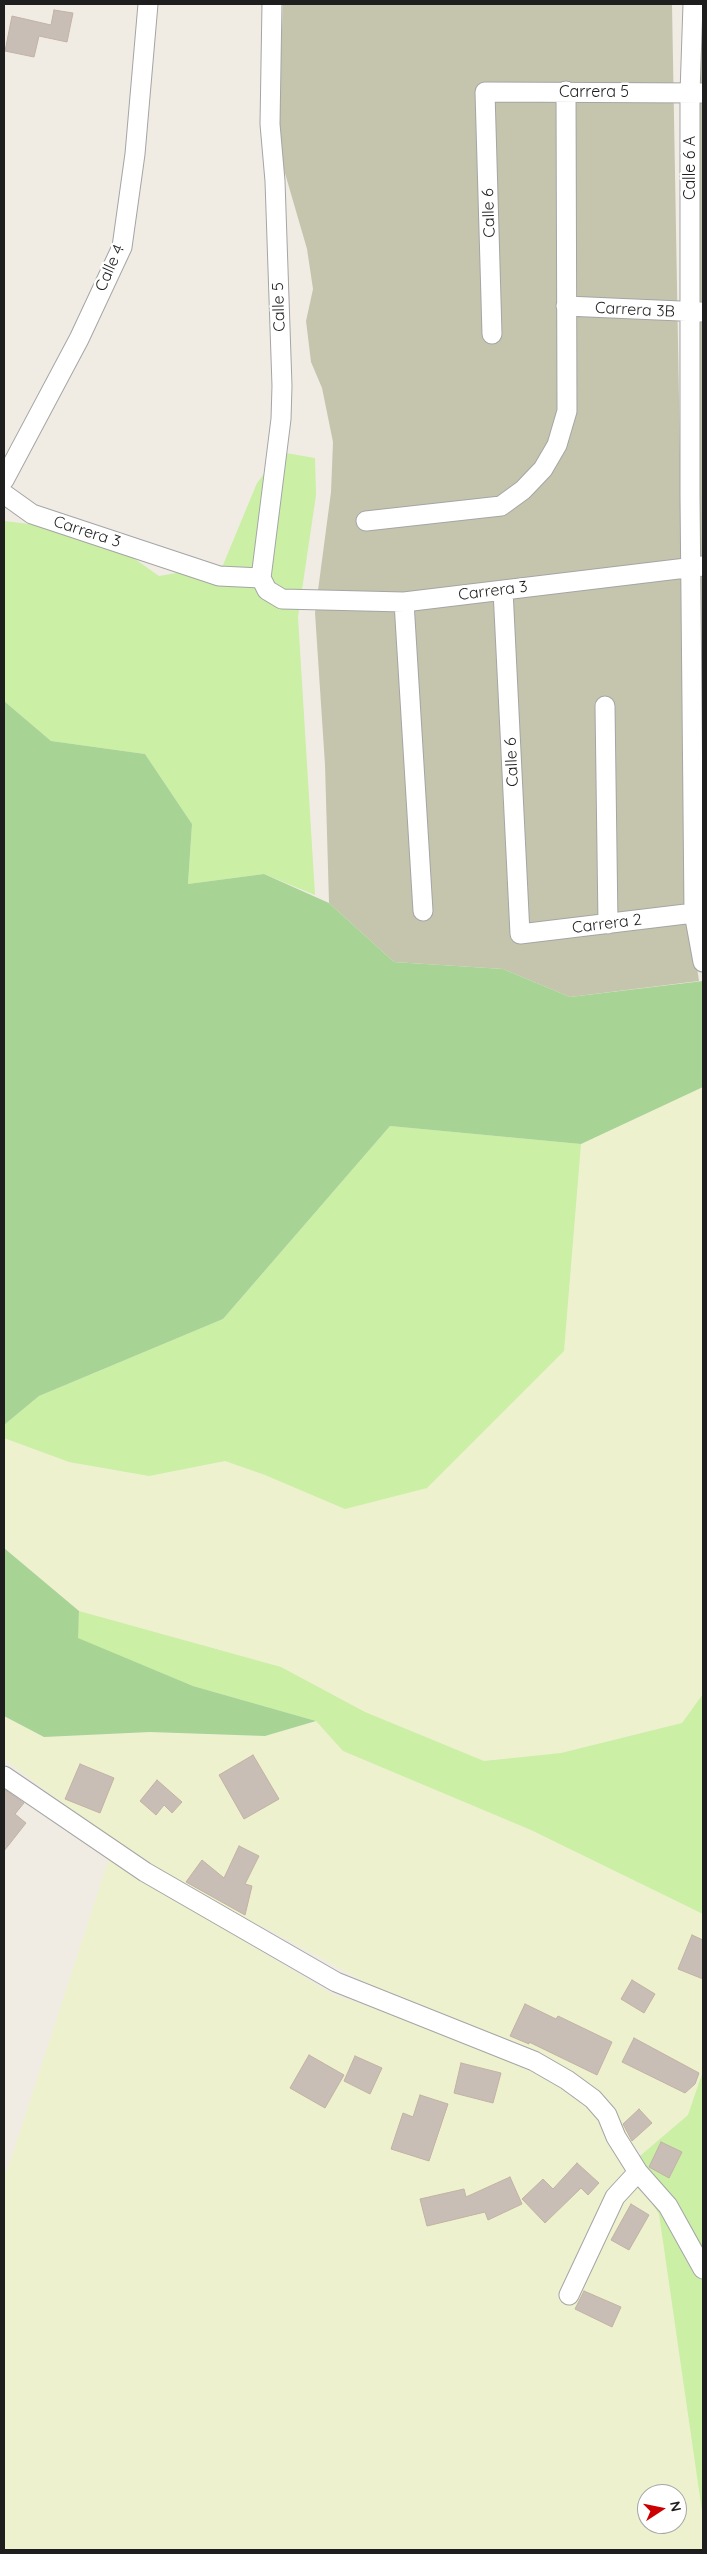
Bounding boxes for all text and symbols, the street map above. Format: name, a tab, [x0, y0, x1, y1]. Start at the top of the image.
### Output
street label: Carrera 5	[559, 82, 629, 102]
street label: Calle 6 A	[680, 136, 700, 200]
street label: Calle 6	[479, 188, 499, 238]
street label: Calle 4	[91, 242, 129, 294]
street label: Calle 5	[269, 282, 289, 332]
street label: Carrera 3B	[595, 298, 675, 322]
street label: Carrera 3	[51, 512, 123, 552]
street label: Carrera 3	[457, 577, 529, 605]
street label: Calle 6	[501, 737, 523, 787]
street label: Carrera 2	[571, 910, 643, 938]
north arrow	[637, 2484, 687, 2534]
text: N	[666, 2500, 686, 2513]

